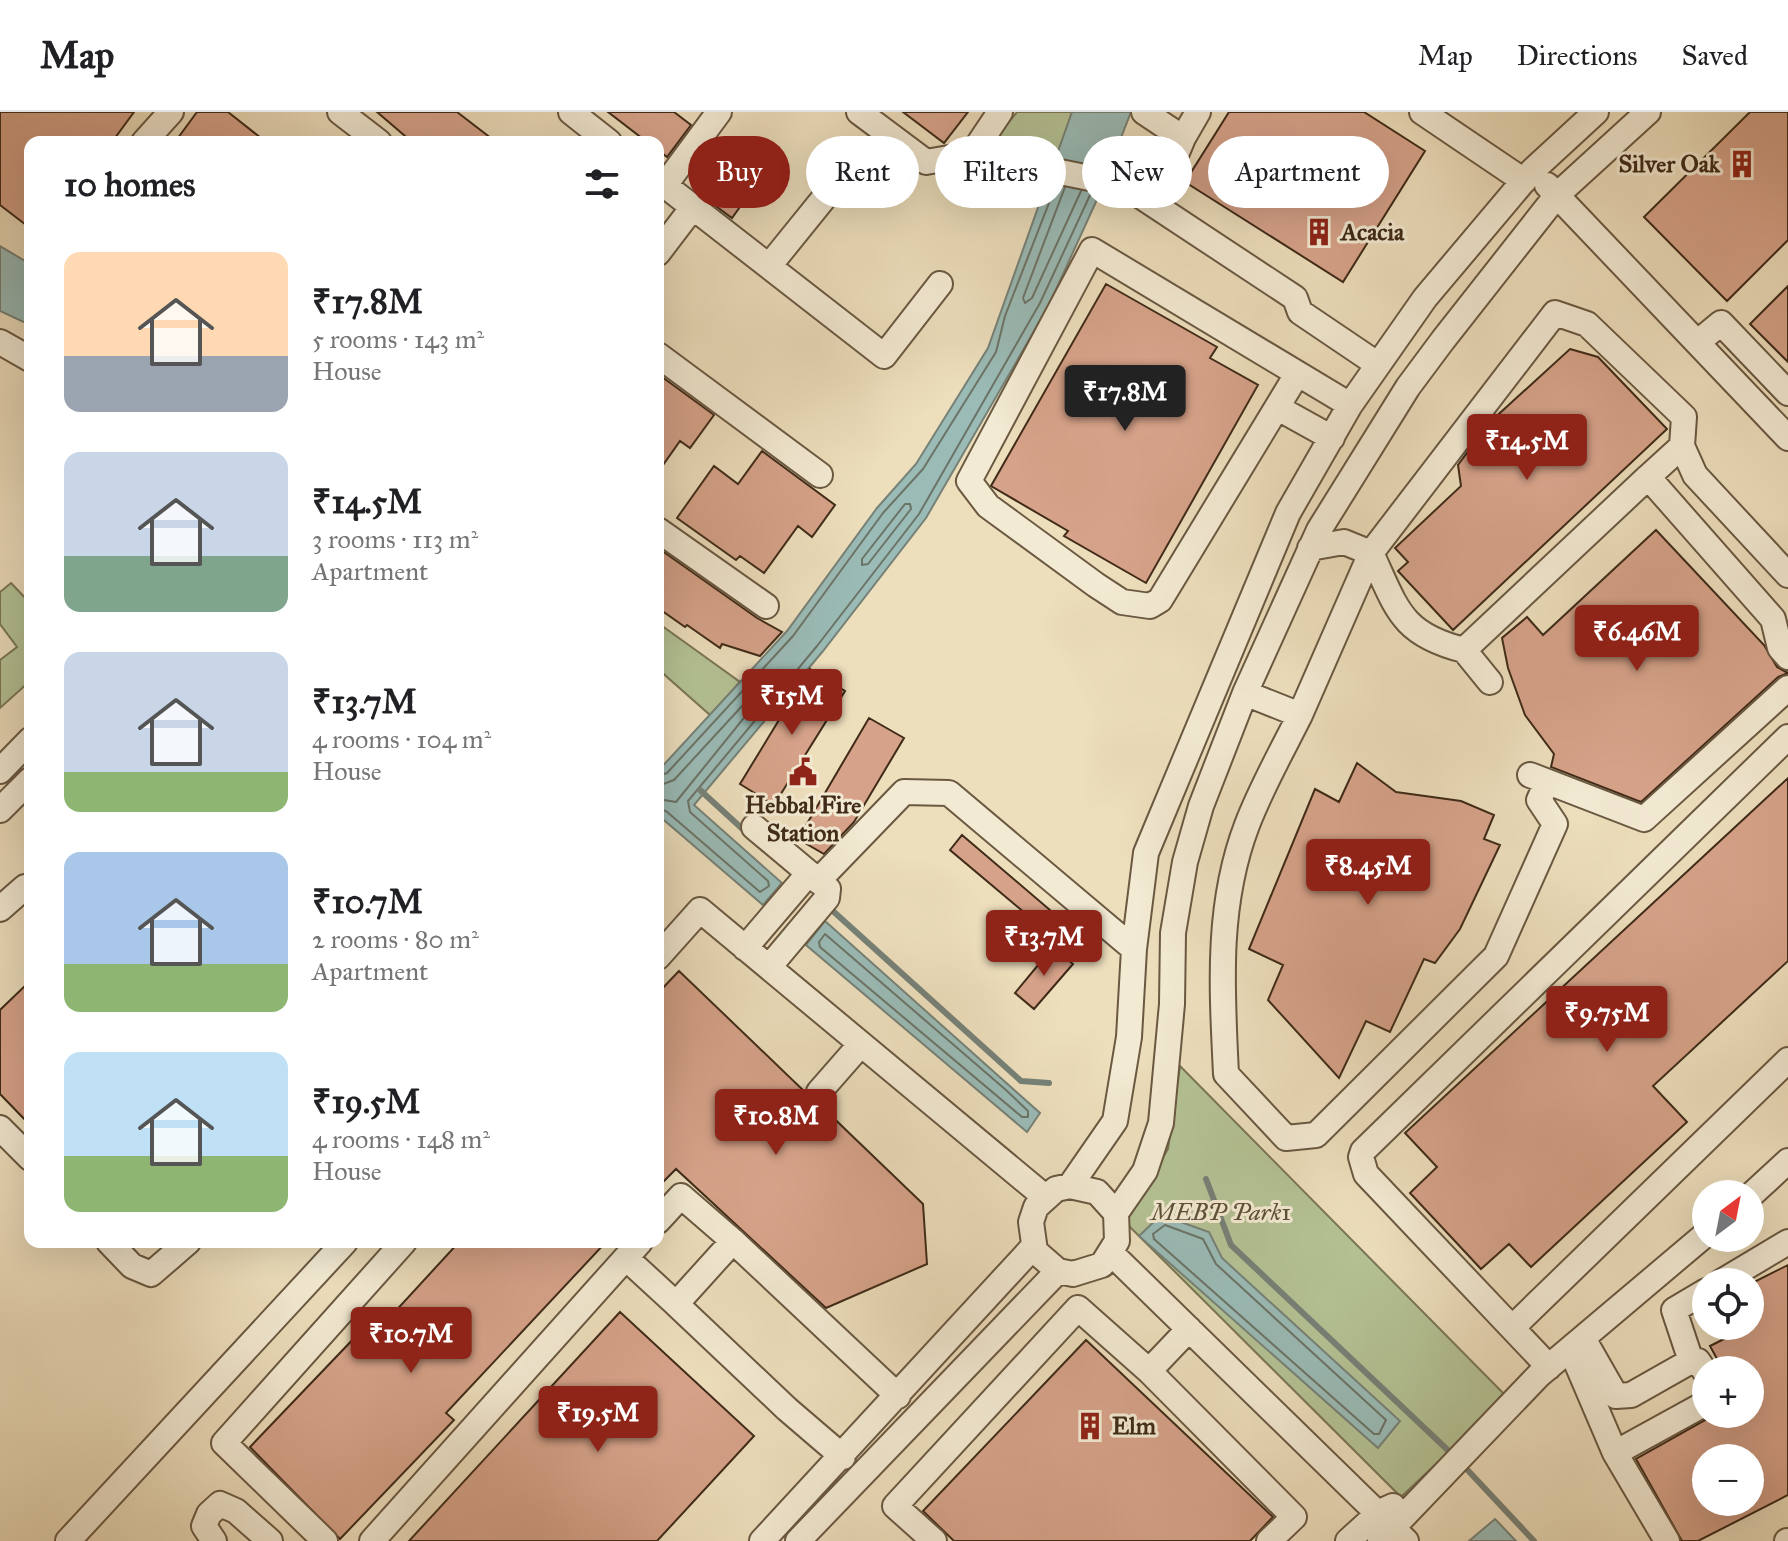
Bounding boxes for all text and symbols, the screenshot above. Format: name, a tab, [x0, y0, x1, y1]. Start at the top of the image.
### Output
text: Map	[40, 32, 114, 78]
text: Map	[1418, 38, 1473, 73]
text: Directions	[1517, 38, 1638, 73]
text: Saved	[1682, 38, 1748, 73]
chip: Buy	[688, 136, 790, 208]
chip: Rent	[806, 136, 919, 208]
chip: Filters	[935, 136, 1066, 208]
chip: New	[1082, 136, 1192, 208]
chip: Apartment	[1208, 136, 1389, 208]
place label: Silver Oak	[1618, 149, 1721, 179]
building icon: Silver Oak	[1727, 149, 1757, 179]
icon: filters	[580, 162, 624, 206]
text: 10 homes	[64, 164, 195, 205]
building icon: Acacia	[1304, 217, 1334, 247]
place label: Acacia	[1339, 217, 1405, 247]
text: ₹17.8M	[312, 281, 423, 322]
icon: home	[128, 284, 224, 380]
text: 5 rooms · 143 m²	[312, 323, 484, 355]
text: House	[312, 355, 382, 387]
pin: ₹17.8M	[1060, 365, 1190, 433]
text: ₹17.8M	[1083, 375, 1167, 407]
pin: ₹14.5M	[1462, 414, 1592, 482]
text: ₹14.5M	[1485, 424, 1569, 456]
text: ₹14.5M	[312, 481, 422, 522]
icon: home	[128, 484, 224, 580]
text: 3 rooms · 113 m²	[312, 523, 478, 555]
text: Apartment	[312, 555, 428, 587]
pin: ₹6.46M	[1572, 605, 1702, 673]
text: ₹6.46M	[1593, 615, 1681, 647]
pin: ₹15M	[745, 669, 839, 737]
text: ₹15M	[760, 679, 824, 711]
text: ₹13.7M	[312, 681, 417, 722]
icon: home	[128, 684, 224, 780]
text: 4 rooms · 104 m²	[312, 723, 491, 755]
text: House	[312, 755, 382, 787]
public building icon: Hebbal Fire Station	[788, 757, 818, 787]
place label: Hebbal Fire Station	[745, 790, 861, 848]
pin: ₹8.45M	[1303, 839, 1433, 907]
text: ₹8.45M	[1324, 849, 1412, 881]
text: ₹10.7M	[312, 881, 423, 922]
icon: home	[128, 884, 224, 980]
pin: ₹13.7M	[979, 910, 1109, 978]
text: ₹13.7M	[1004, 920, 1084, 952]
text: 2 rooms · 80 m²	[312, 923, 479, 955]
text: Apartment	[312, 955, 428, 987]
pin: ₹9.75M	[1542, 986, 1672, 1054]
text: ₹9.75M	[1564, 996, 1650, 1028]
text: ₹19.5M	[312, 1081, 420, 1122]
icon: home	[128, 1084, 224, 1180]
pin: ₹10.8M	[711, 1089, 841, 1157]
text: ₹10.8M	[733, 1099, 819, 1131]
text: 4 rooms · 148 m²	[312, 1123, 490, 1155]
text: House	[312, 1155, 382, 1187]
north arrow	[1692, 1180, 1764, 1252]
map controls	[1692, 1180, 1764, 1516]
park label: MEBP Park1	[1149, 1197, 1291, 1227]
button: locate	[1692, 1268, 1764, 1340]
pin: ₹10.7M	[346, 1307, 476, 1375]
text: ₹10.7M	[369, 1317, 453, 1349]
button: +	[1692, 1356, 1764, 1428]
pin: ₹19.5M	[533, 1386, 663, 1454]
text: ₹19.5M	[557, 1396, 639, 1428]
building icon: Elm	[1075, 1411, 1105, 1441]
place label: Elm	[1112, 1411, 1157, 1441]
button: −	[1692, 1444, 1764, 1516]

